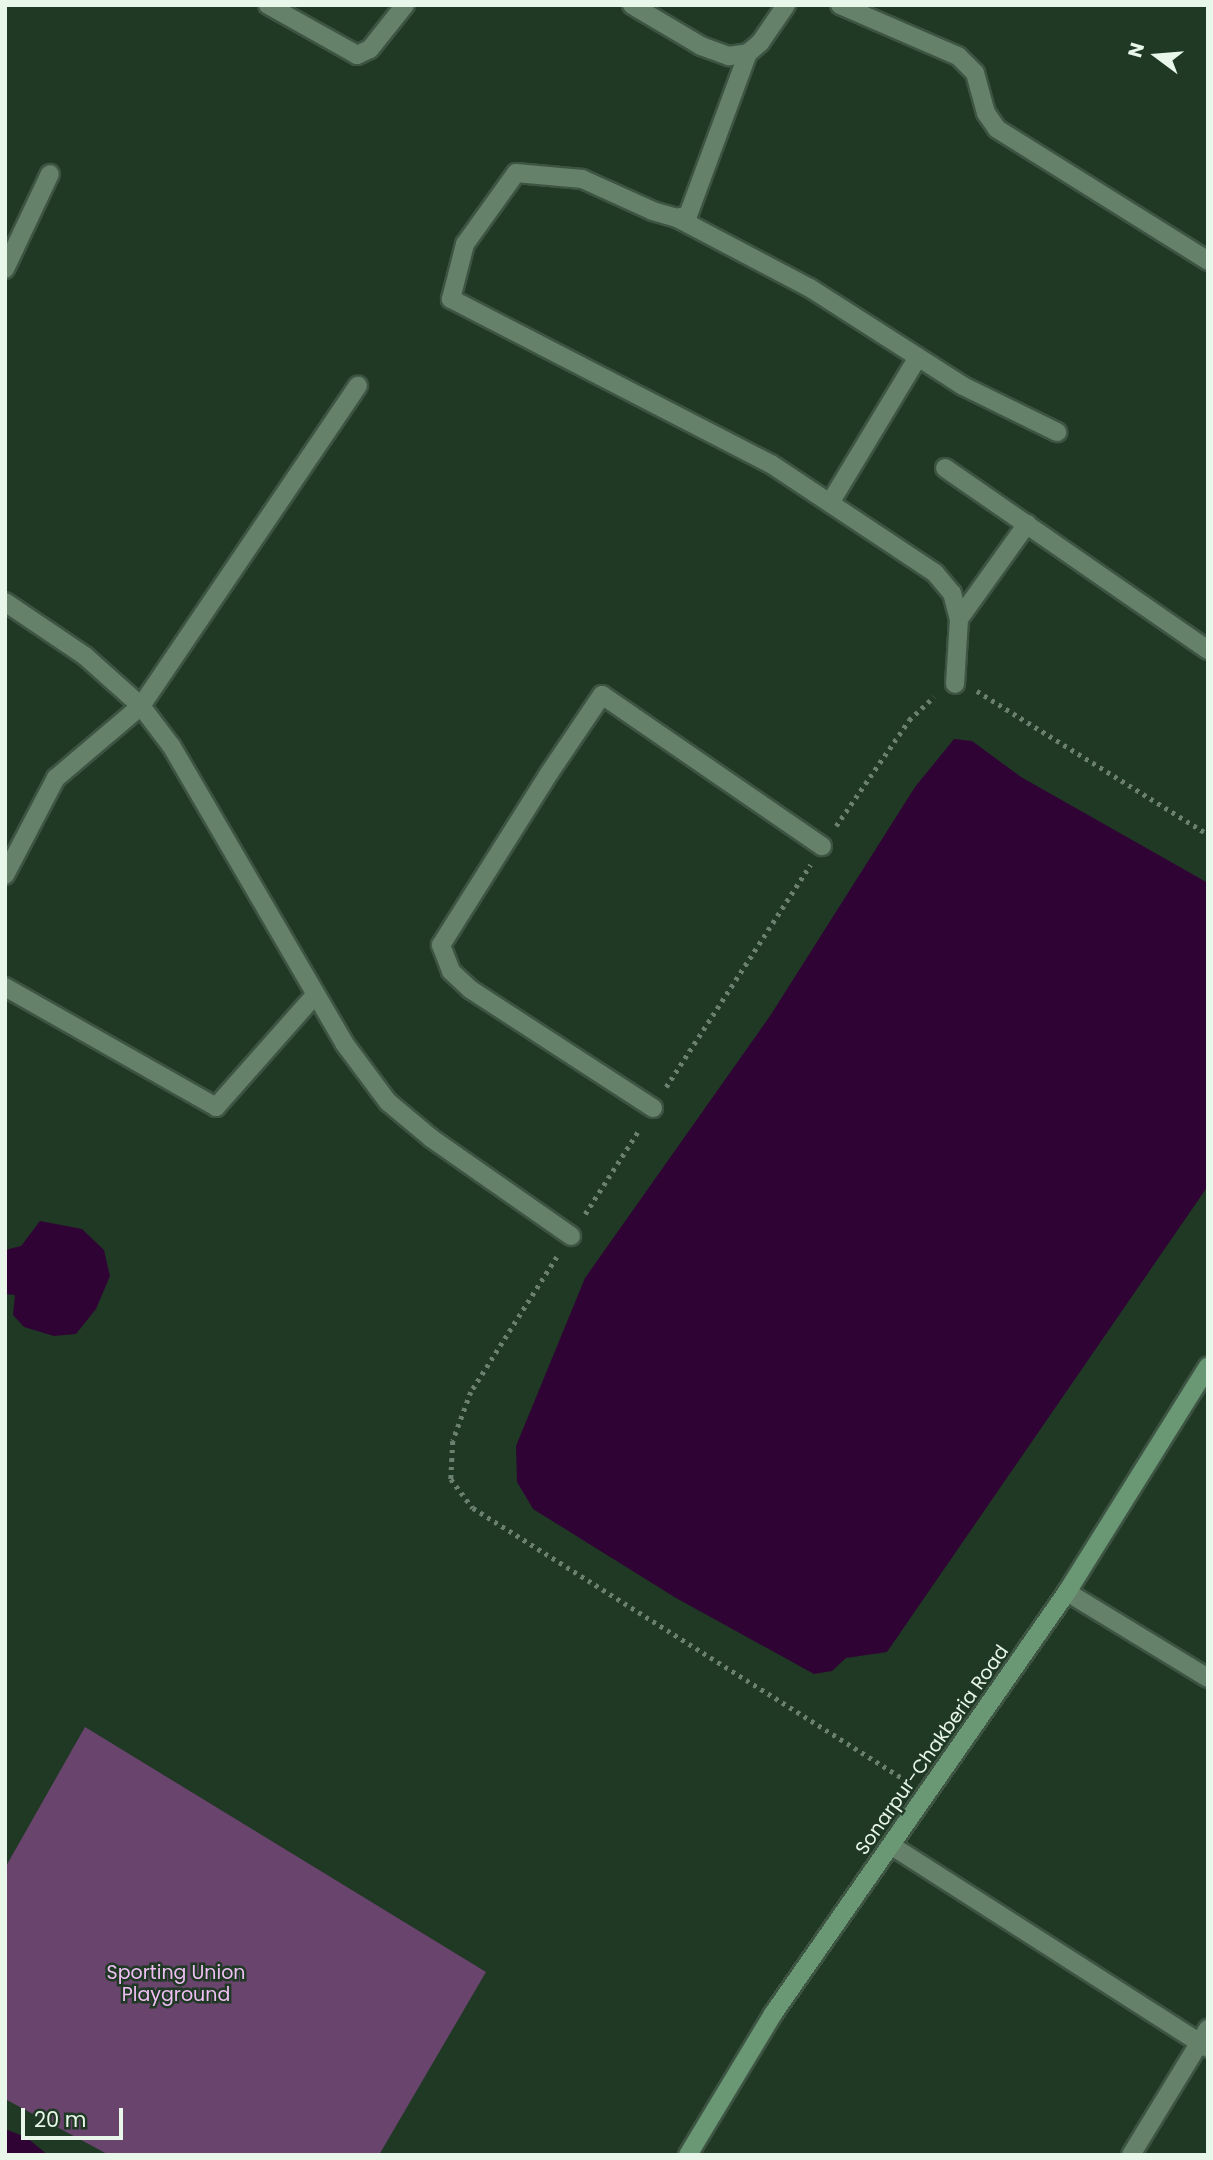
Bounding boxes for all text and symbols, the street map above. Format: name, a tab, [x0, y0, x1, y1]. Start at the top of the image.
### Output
north arrow	[1122, 21, 1192, 91]
text: N	[1121, 39, 1151, 61]
street label: Sonarpur-Chakberia Road	[851, 1641, 1013, 1859]
park label: Sporting Union Playground	[107, 1962, 245, 2006]
scale bar	[24, 2094, 126, 2138]
text: 20 m	[34, 2105, 87, 2134]

